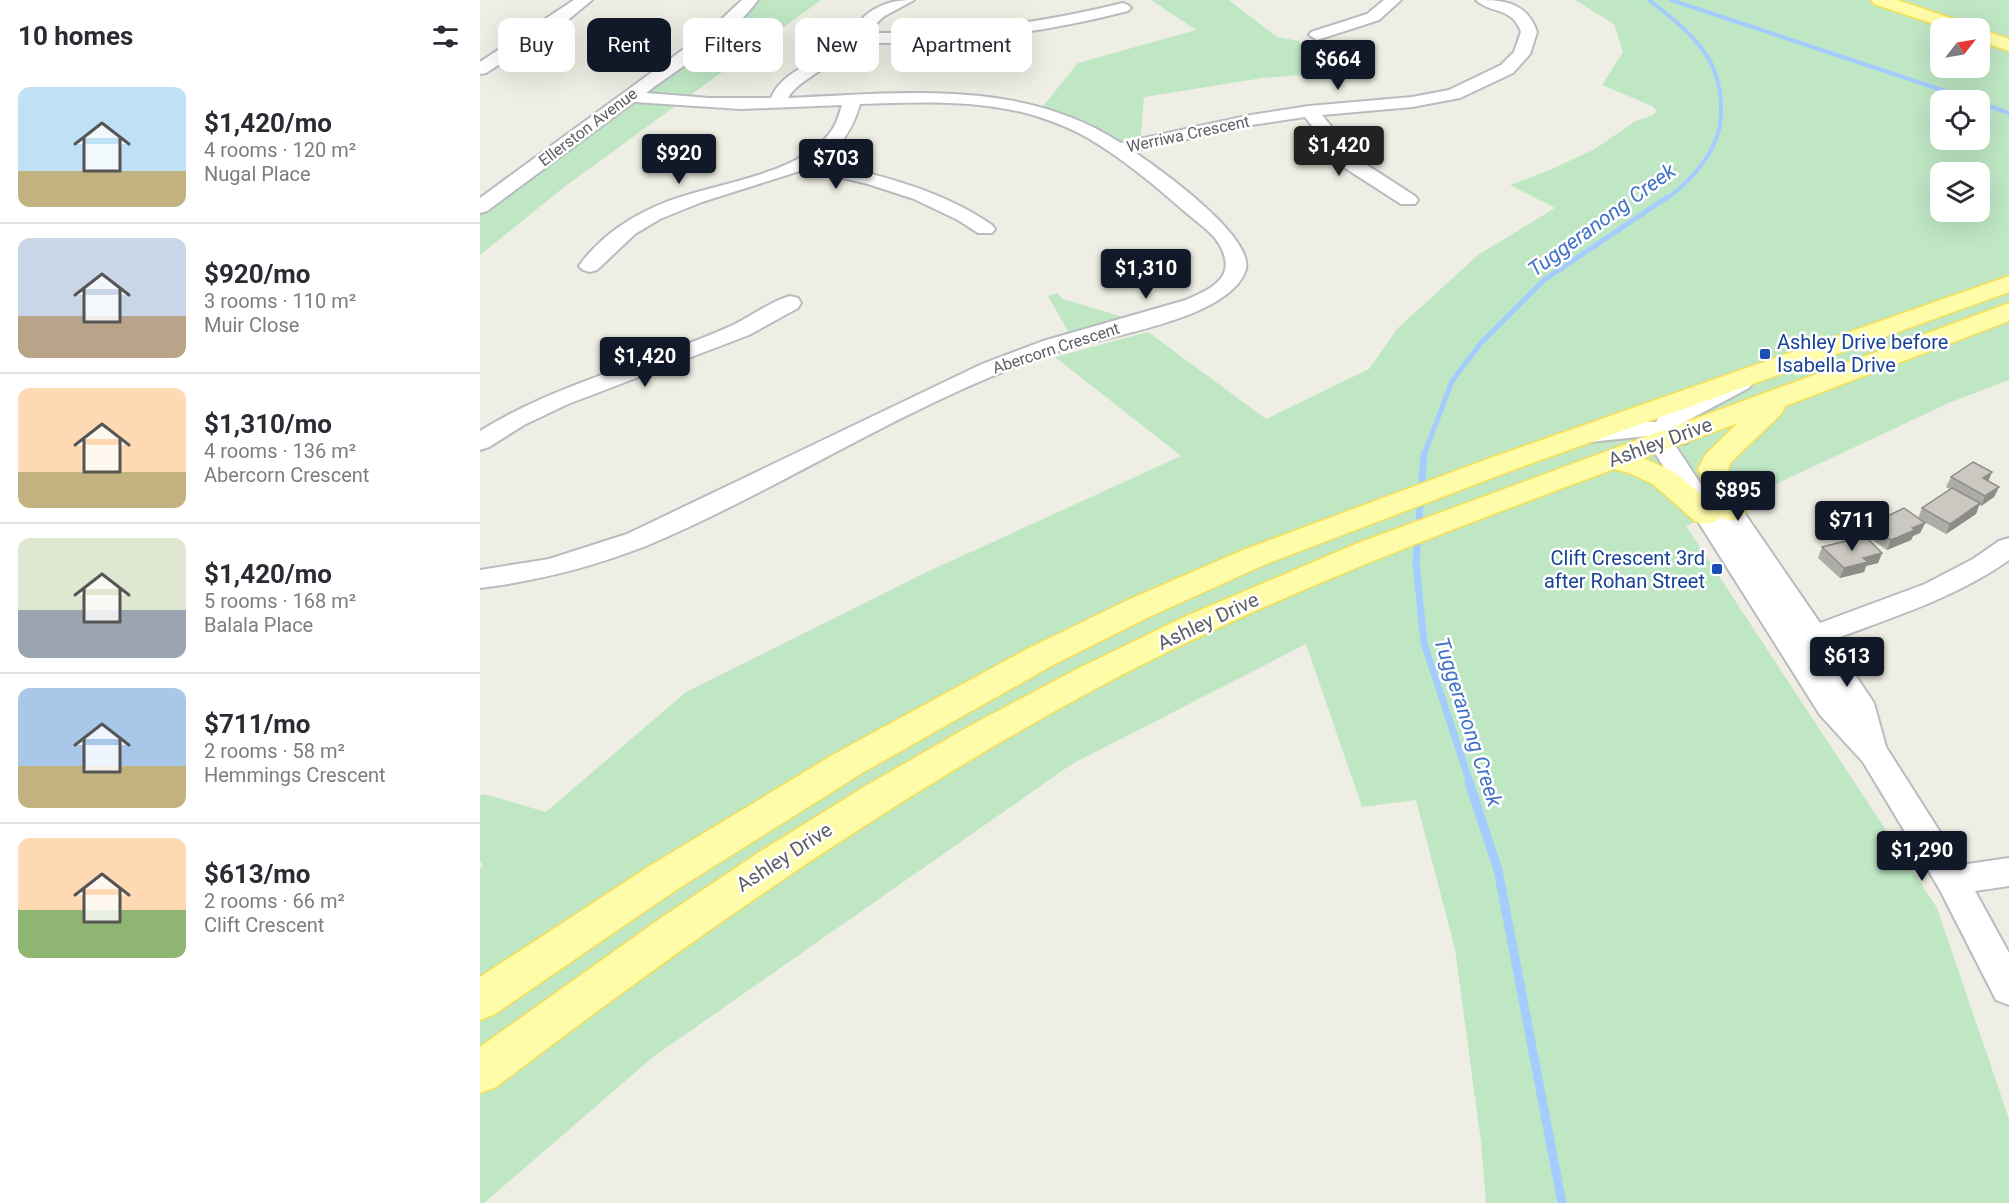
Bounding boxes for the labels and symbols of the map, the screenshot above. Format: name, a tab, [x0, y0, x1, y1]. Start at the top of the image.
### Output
north arrow	[1930, 18, 1990, 78]
pin: $664	[1302, 40, 1374, 91]
street label: Ellerston Avenue	[535, 84, 641, 170]
street label: Werriwa Crescent	[1125, 112, 1251, 156]
pin: $1,420	[1290, 126, 1388, 177]
pin: $920	[643, 134, 715, 185]
pin: $703	[800, 139, 872, 190]
water label: Tuggeranong Creek	[1524, 158, 1681, 282]
pin: $1,310	[1097, 249, 1195, 300]
street label: Abercorn Crescent	[990, 319, 1122, 377]
place label: Ashley Drive before Isabella Drive	[1777, 330, 1948, 377]
pin: $1,420	[596, 337, 694, 388]
marker: Ashley Drive before Isabella Drive	[1758, 347, 1772, 361]
street label: Ashley Drive	[1605, 412, 1715, 472]
pin: $895	[1702, 471, 1774, 522]
pin: $711	[1816, 501, 1888, 552]
place label: Clift Crescent 3rd after Rohan Street	[1544, 546, 1705, 593]
marker: Clift Crescent 3rd after Rohan Street	[1710, 562, 1724, 576]
street label: Ashley Drive	[1153, 587, 1263, 655]
water label: Tuggeranong Creek	[1429, 634, 1507, 810]
pin: $613	[1811, 637, 1883, 688]
street label: Ashley Drive	[732, 817, 836, 897]
pin: $1,290	[1873, 831, 1971, 882]

